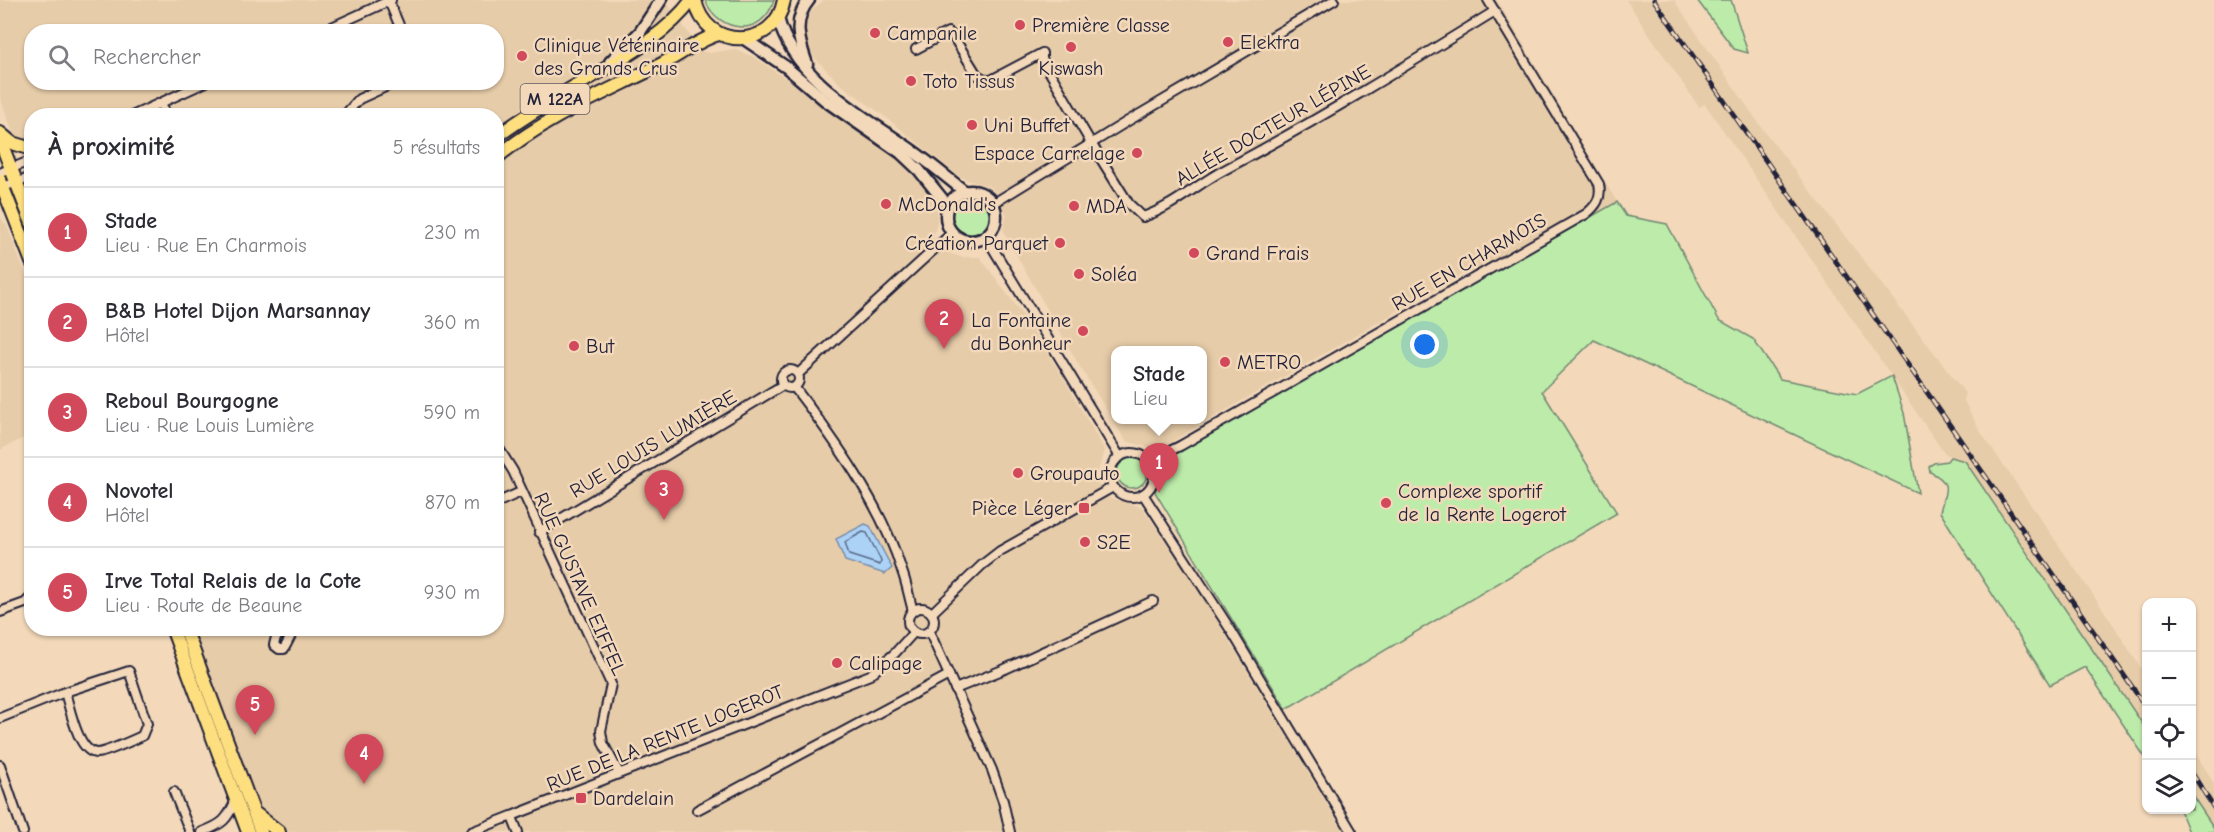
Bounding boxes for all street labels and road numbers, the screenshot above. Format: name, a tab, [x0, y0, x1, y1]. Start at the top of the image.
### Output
street label: ALLÉE DOCTEUR LÉPINE	[1171, 60, 1375, 190]
road number: M 122A	[520, 84, 590, 114]
street label: RUE EN CHARMOIS	[1388, 208, 1550, 316]
street label: RUE LOUIS LUMIÈRE	[566, 385, 740, 503]
street label: RUE GUSTAVE EIFFEL	[529, 489, 631, 679]
street label: RUE DE LA RENTE LOGEROT	[543, 680, 787, 796]

